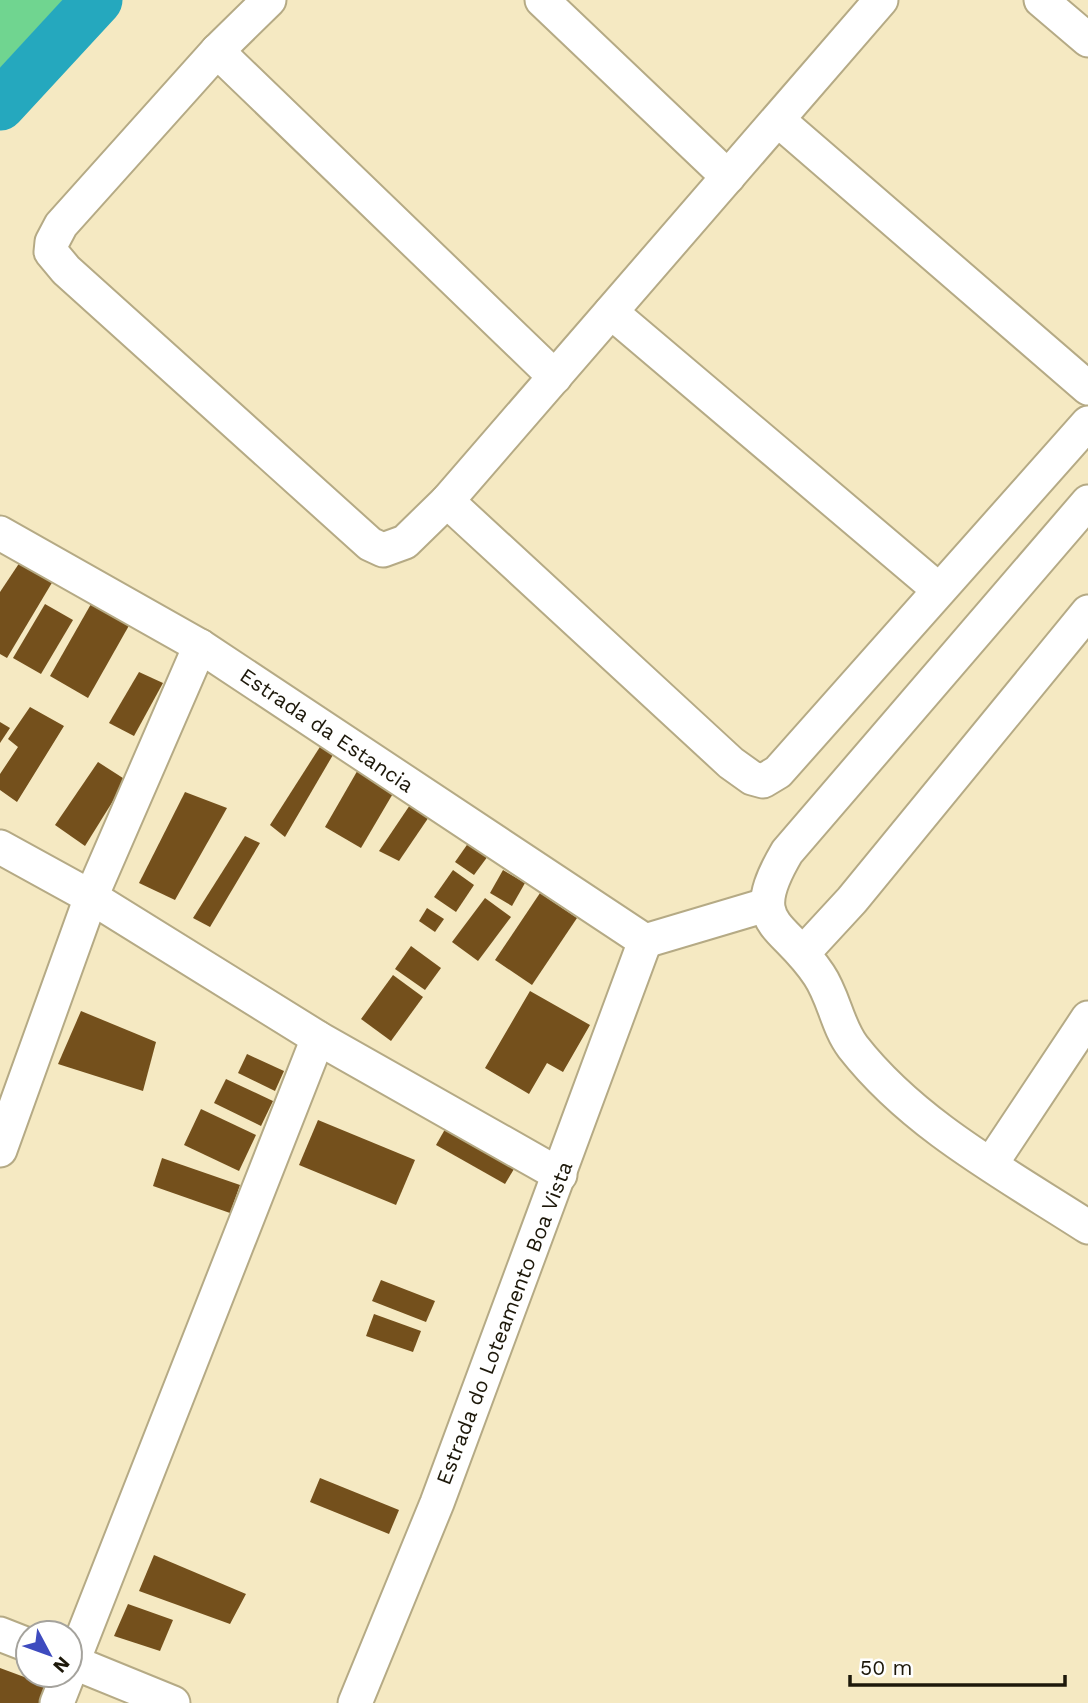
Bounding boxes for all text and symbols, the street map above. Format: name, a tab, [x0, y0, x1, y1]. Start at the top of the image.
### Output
street label: Estrada da Estancia	[235, 663, 419, 798]
street label: Estrada do Loteamento Boa Vista	[431, 1158, 577, 1488]
north arrow	[14, 1619, 84, 1689]
scale bar	[850, 1644, 1065, 1688]
text: N	[48, 1652, 75, 1678]
text: 50 m	[860, 1655, 912, 1680]

